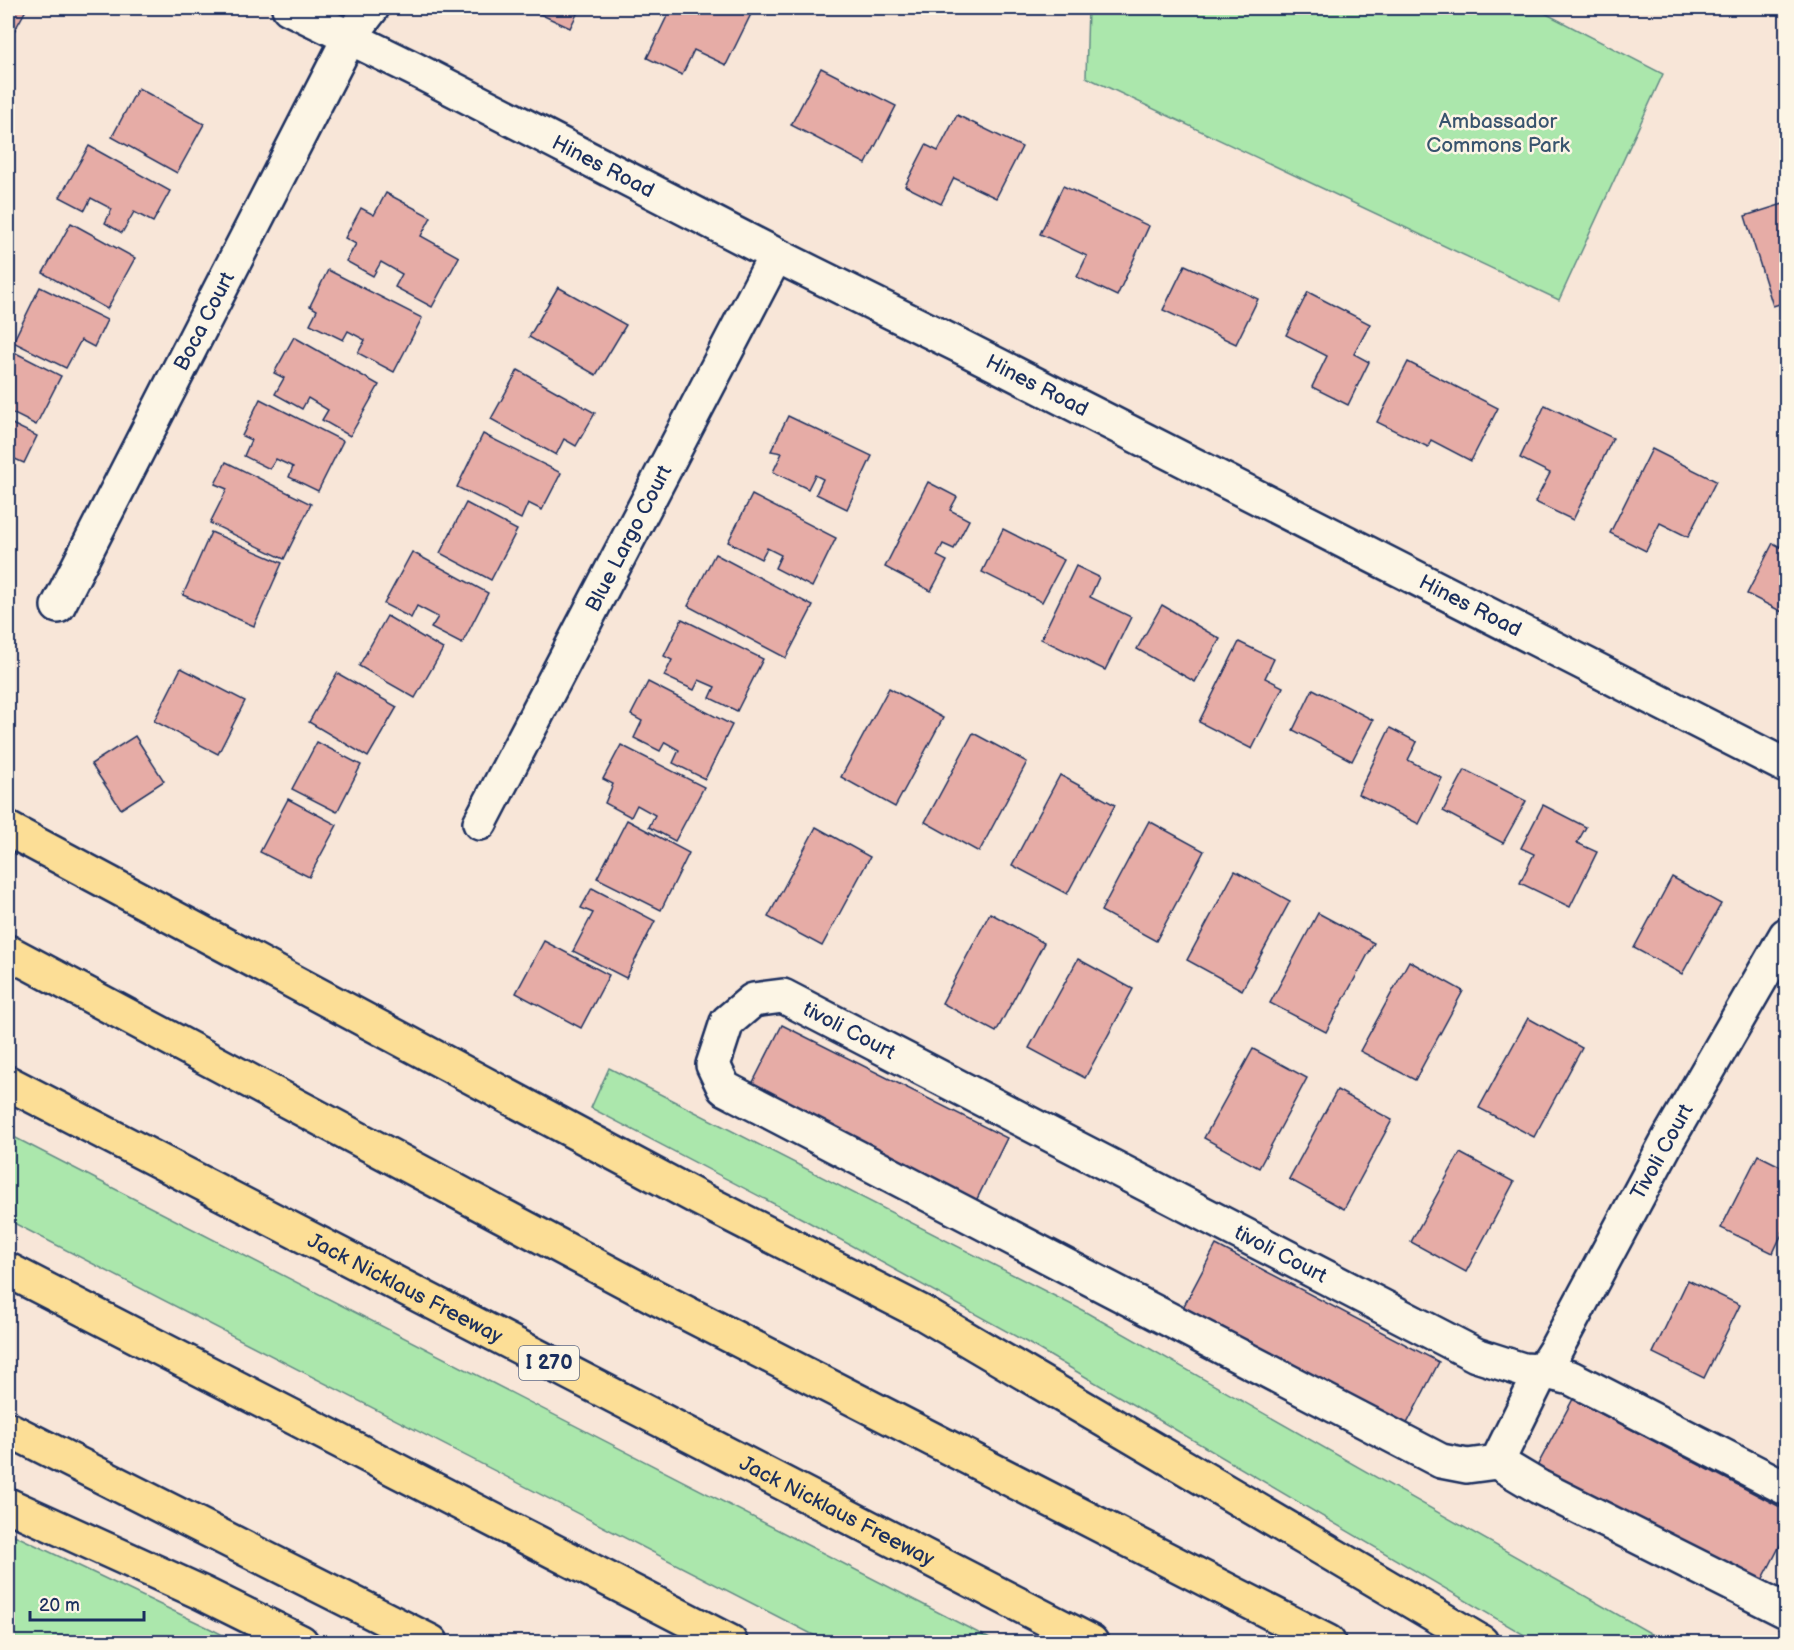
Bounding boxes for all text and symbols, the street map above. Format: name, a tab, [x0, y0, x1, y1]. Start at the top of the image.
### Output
park label: Ambassador Commons Park	[1426, 109, 1570, 158]
street label: Hines Road	[548, 130, 659, 203]
street label: Boca Court	[168, 267, 240, 375]
street label: Hines Road	[982, 349, 1093, 422]
street label: Blue Largo Court	[580, 460, 677, 616]
street label: Hines Road	[1415, 569, 1526, 642]
street label: tivoli Court	[799, 996, 900, 1065]
street label: Tivoli Court	[1625, 1099, 1699, 1204]
street label: tivoli Court	[1231, 1220, 1332, 1288]
street label: Jack Nicklaus Freeway	[304, 1227, 507, 1349]
road number: I 270	[519, 1346, 579, 1380]
street label: Jack Nicklaus Freeway	[735, 1450, 939, 1572]
scale bar	[30, 1584, 144, 1622]
text: 20 m	[39, 1595, 80, 1616]

